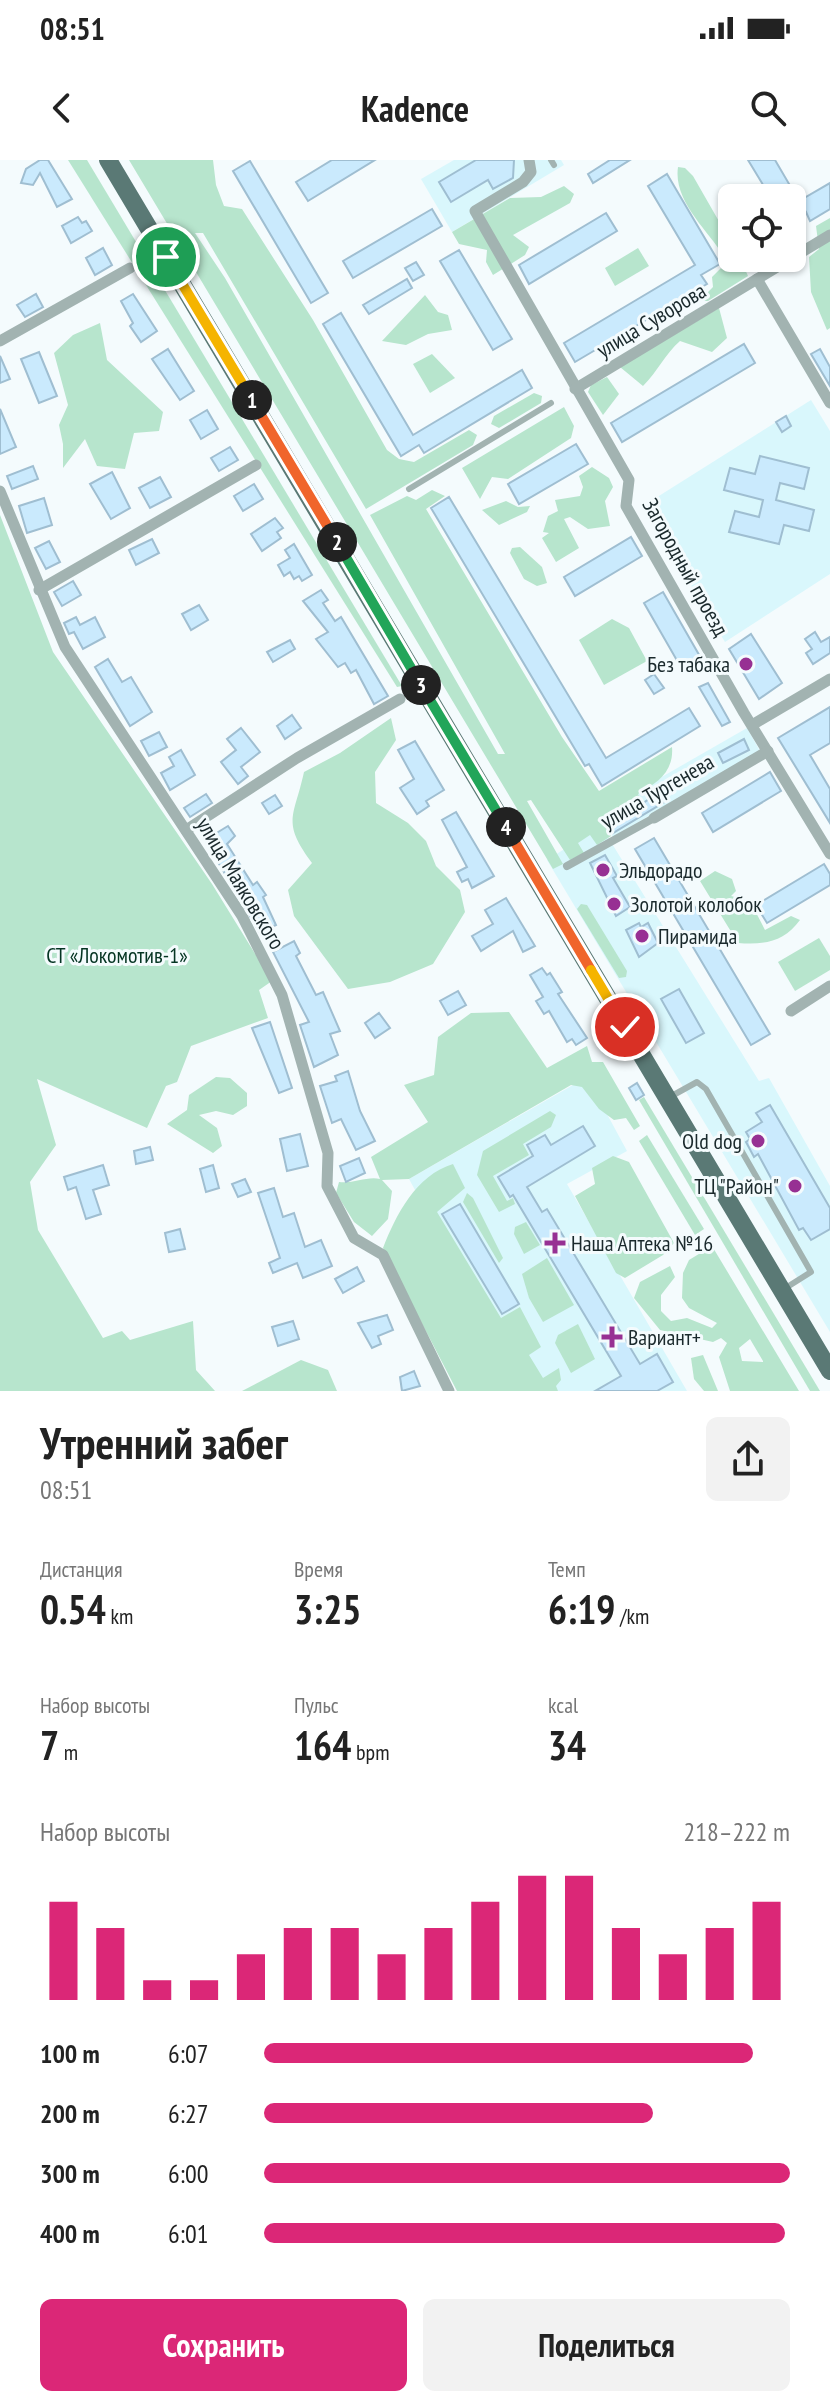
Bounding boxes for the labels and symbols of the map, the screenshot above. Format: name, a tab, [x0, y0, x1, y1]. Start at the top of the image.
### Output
pin	[132, 223, 200, 291]
street label: улица Суворова	[591, 276, 711, 364]
pin: 1	[232, 380, 272, 420]
street label: Загородный проезд	[637, 493, 736, 641]
pin: 2	[317, 522, 357, 562]
place label: Без табака	[647, 650, 730, 678]
marker: Без табака	[737, 655, 755, 673]
pin: 3	[401, 665, 441, 705]
street label: улица Тургенева	[595, 747, 719, 835]
pin: 4	[486, 807, 526, 847]
street label: улица Маяковского	[191, 812, 291, 954]
place label: Эльдорадо	[619, 856, 702, 884]
marker: Эльдорадо	[594, 861, 612, 879]
place label: Золотой колобок	[630, 890, 762, 918]
marker: Золотой колобок	[605, 895, 623, 913]
place label: Пирамида	[658, 922, 737, 950]
marker: Пирамида	[633, 927, 651, 945]
park label: СТ «Локомотив-1»	[46, 941, 188, 969]
pin	[591, 993, 659, 1061]
place label: Old dog	[682, 1127, 742, 1155]
marker: Old dog	[749, 1132, 767, 1150]
place label: ТЦ "Район"	[694, 1172, 779, 1200]
marker: ТЦ "Район"	[786, 1177, 804, 1195]
place label: Наша Аптека №16	[571, 1229, 713, 1257]
marker: Наша Аптека №16	[546, 1234, 564, 1252]
place label: Вариант+	[628, 1323, 701, 1351]
marker: Вариант+	[603, 1328, 621, 1346]

